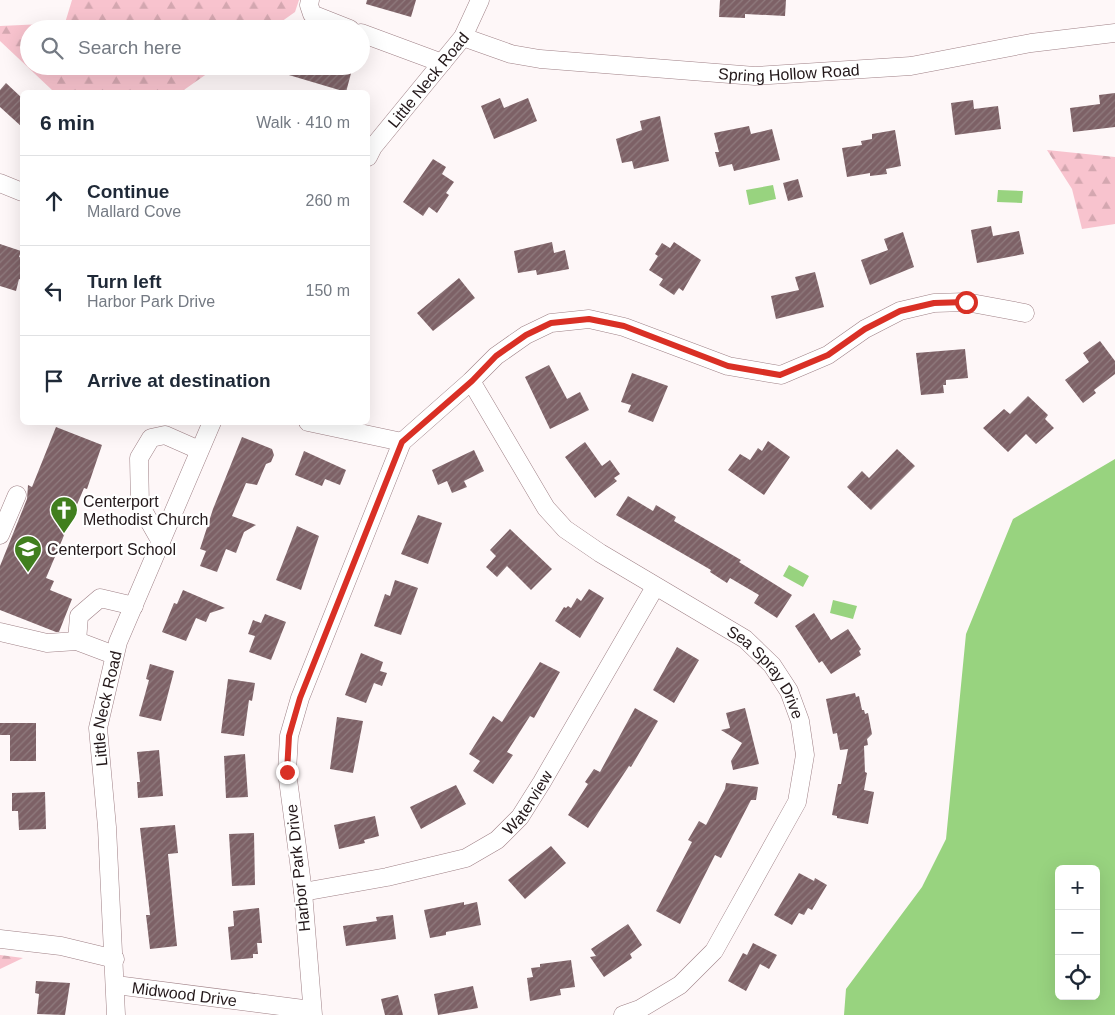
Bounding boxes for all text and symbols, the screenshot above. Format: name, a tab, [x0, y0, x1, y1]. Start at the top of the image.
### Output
search box	[20, 20, 370, 75]
street label: Little Neck Road	[384, 29, 472, 131]
icon: search	[38, 34, 66, 62]
text: Search here	[78, 37, 182, 58]
street label: Spring Hollow Road	[718, 61, 860, 85]
text: 6 min	[40, 111, 95, 134]
text: Walk · 410 m	[256, 114, 350, 131]
text: Continue	[87, 181, 169, 202]
icon: ahead	[40, 187, 68, 215]
text: 260 m	[306, 192, 350, 209]
text: Mallard Cove	[87, 203, 181, 220]
text: Turn left	[87, 271, 162, 292]
icon: left	[40, 277, 68, 305]
text: 150 m	[306, 282, 350, 299]
route start	[955, 291, 978, 314]
text: Harbor Park Drive	[87, 293, 215, 310]
icon: arrive	[40, 367, 68, 395]
text: Arrive at destination	[87, 370, 271, 391]
place label: Centerport Methodist Church	[83, 493, 208, 528]
church icon: Centerport Methodist Church	[49, 495, 79, 534]
school or university icon: Centerport School	[13, 534, 43, 573]
place label: Centerport School	[47, 541, 176, 558]
street label: Sea Spray Drive	[724, 622, 807, 721]
street label: Little Neck Road	[90, 649, 124, 767]
route end	[276, 761, 299, 784]
street label: Waterview	[499, 767, 555, 838]
street label: Harbor Park Drive	[283, 803, 313, 933]
map controls	[1055, 865, 1100, 1000]
button: +	[1055, 865, 1100, 910]
button: −	[1055, 910, 1100, 955]
button: locate	[1055, 955, 1100, 1000]
street label: Midwood Drive	[131, 979, 238, 1009]

